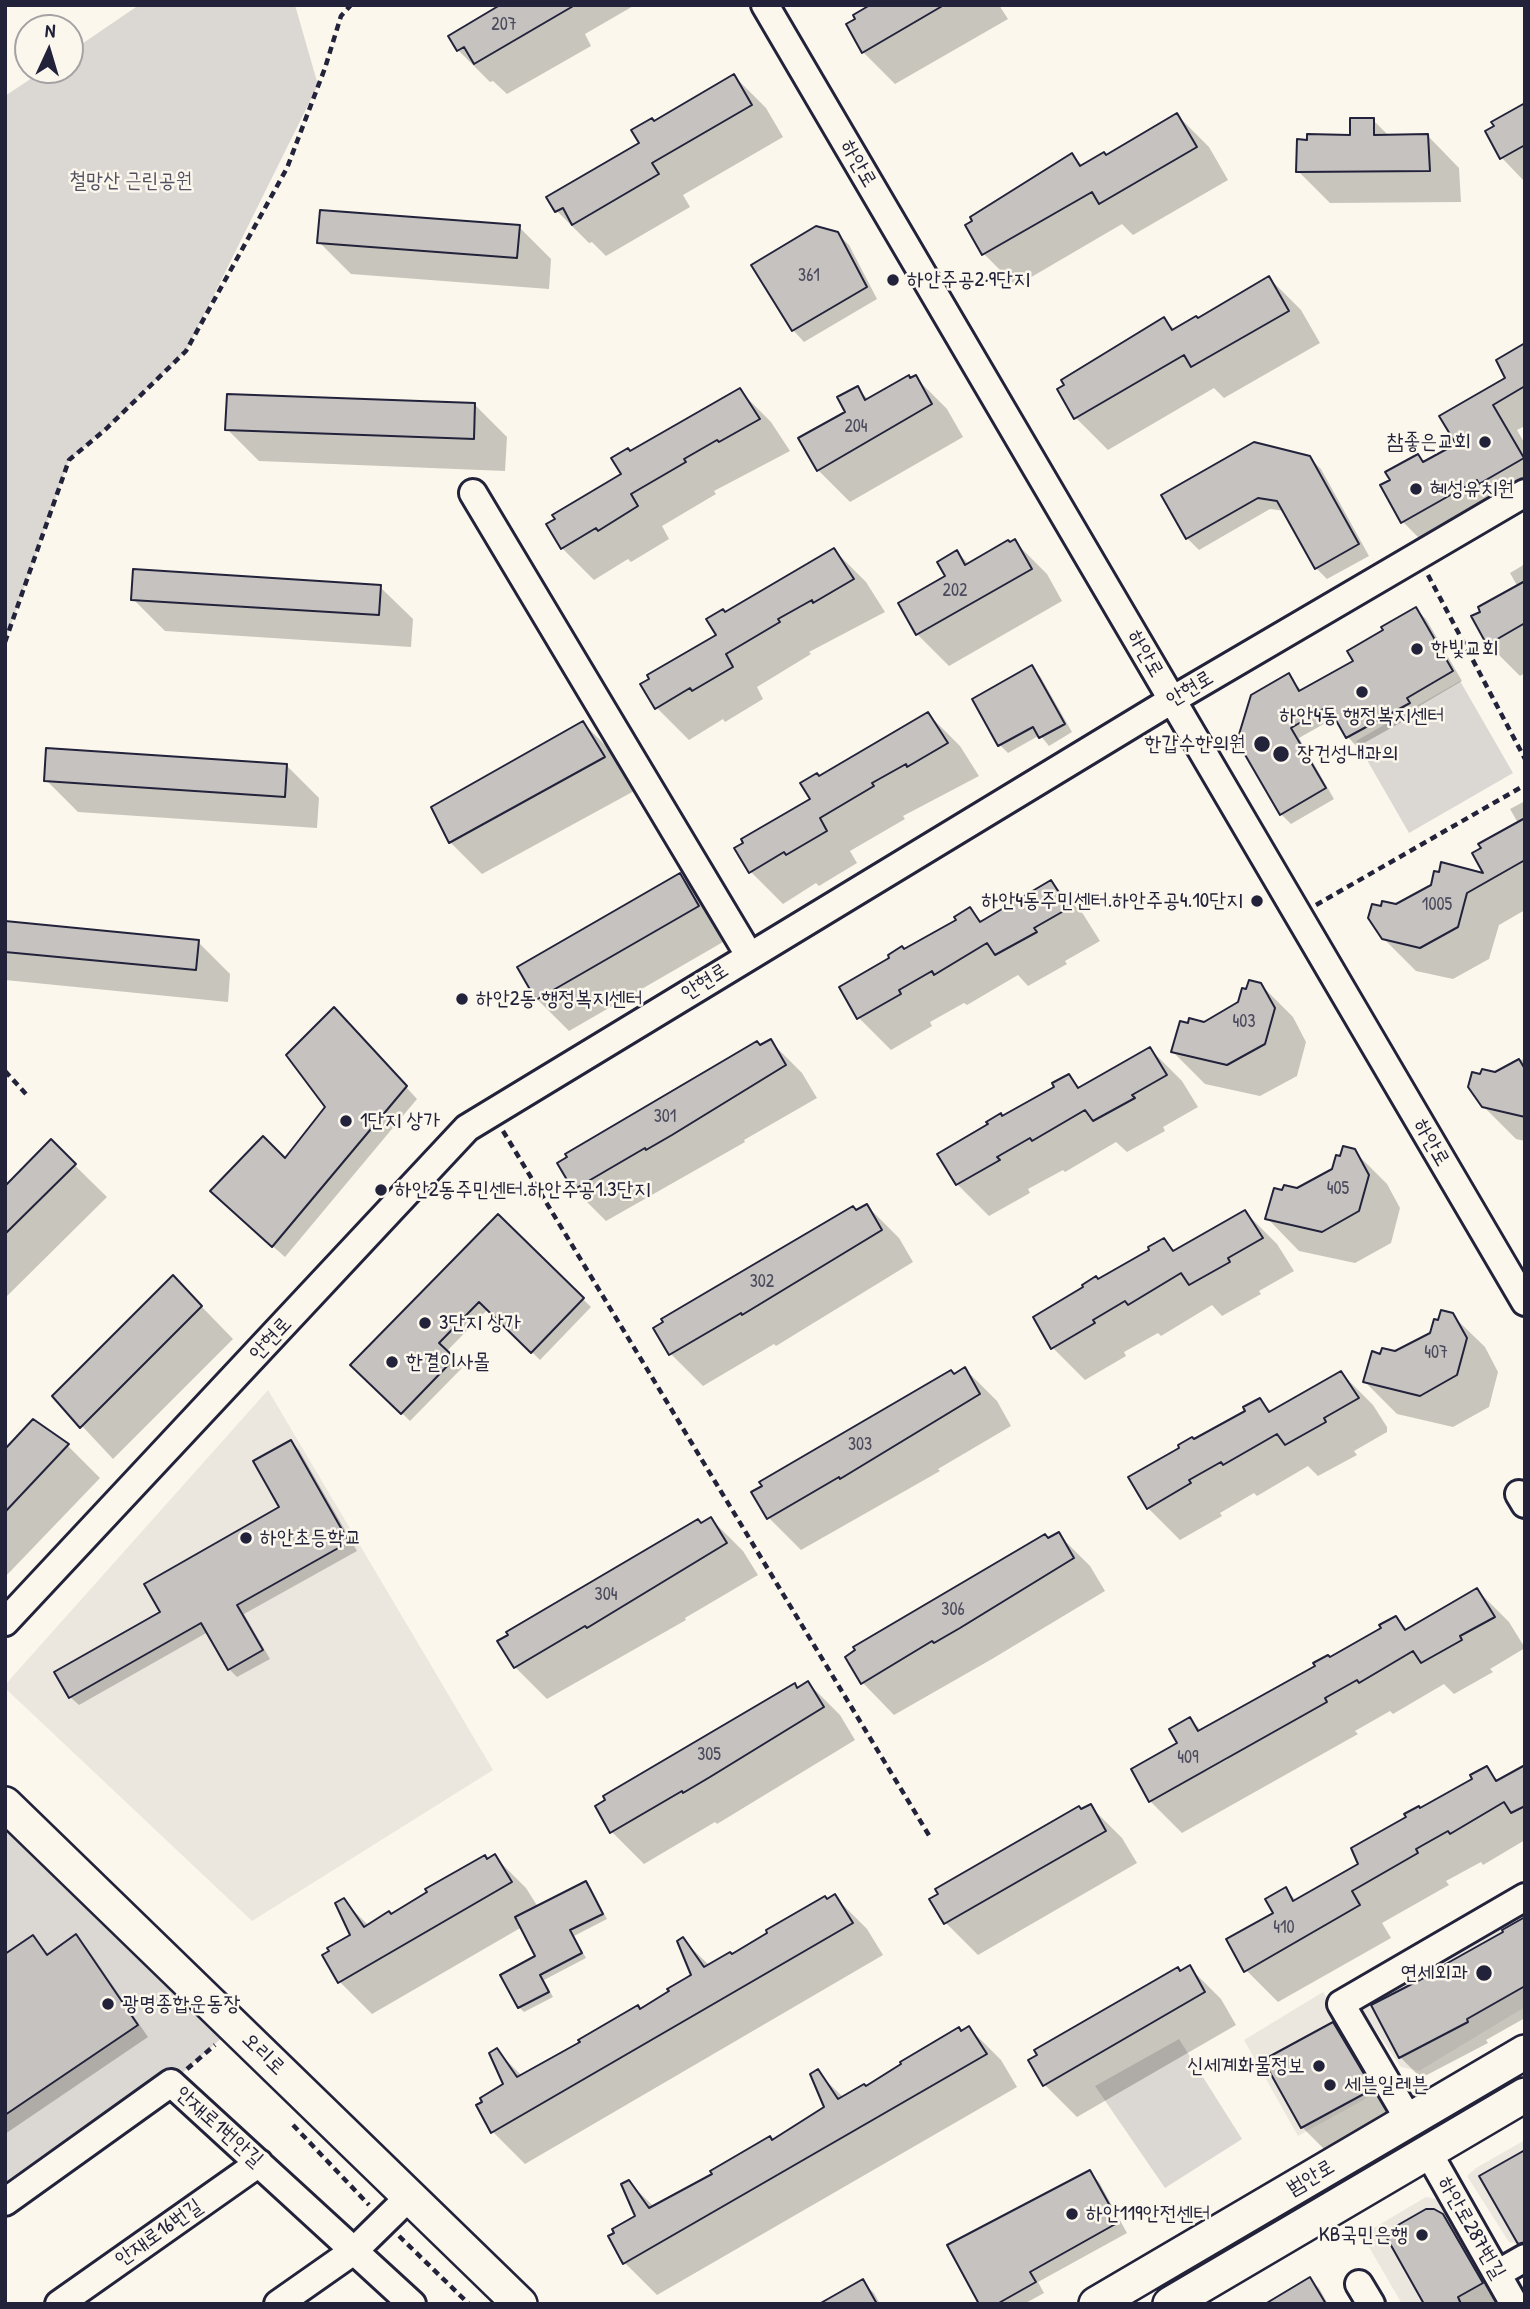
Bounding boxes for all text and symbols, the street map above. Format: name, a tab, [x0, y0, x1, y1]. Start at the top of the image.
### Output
north arrow	[14, 14, 84, 84]
house number: 207	[491, 14, 517, 36]
text: N	[44, 17, 56, 43]
street label: 하안로	[834, 136, 882, 192]
park label: 철망산 근린공원	[69, 168, 193, 194]
house number: 361	[798, 265, 820, 287]
place label: 하안주공2·9단지	[907, 267, 1030, 293]
marker: 하안주공2·9단지	[885, 272, 901, 288]
house number: 204	[844, 416, 868, 438]
place label: 참좋은교회	[1387, 429, 1471, 455]
marker: 참좋은교회	[1477, 434, 1493, 450]
place label: 혜성유치원	[1430, 476, 1514, 502]
marker: 혜성유치원	[1408, 481, 1424, 497]
house number: 202	[943, 580, 967, 602]
street label: 하안로	[1121, 626, 1169, 682]
place label: 한빛교회	[1431, 636, 1499, 662]
marker: 한빛교회	[1409, 641, 1425, 657]
street label: 안현로	[1162, 665, 1218, 713]
marker: 하안4동 행정복지센터	[1354, 684, 1370, 700]
place label: 하안4동 행정복지센터	[1280, 703, 1444, 729]
place label: 한갑수한의원	[1145, 731, 1246, 757]
marker: 한갑수한의원	[1252, 734, 1272, 754]
place label: 장건성내과의	[1297, 741, 1398, 767]
marker: 장건성내과의	[1271, 744, 1291, 764]
place label: 하안4동주민센터.하안주공4.10단지	[982, 888, 1243, 914]
marker: 하안4동주민센터.하안주공4.10단지	[1249, 893, 1265, 909]
house number: 1005	[1422, 894, 1452, 916]
street label: 안현로	[677, 958, 733, 1006]
place label: 하안2동 행정복지센터	[476, 986, 643, 1012]
marker: 하안2동 행정복지센터	[454, 991, 470, 1007]
house number: 403	[1233, 1011, 1255, 1033]
house number: 301	[654, 1106, 676, 1128]
place label: 1단지 상가	[360, 1108, 440, 1134]
marker: 1단지 상가	[338, 1113, 354, 1129]
street label: 하안로	[1407, 1115, 1455, 1171]
place label: 하안2동주민센터.하안주공1.3단지	[395, 1177, 651, 1203]
house number: 405	[1327, 1178, 1349, 1200]
marker: 하안2동주민센터.하안주공1.3단지	[373, 1182, 389, 1198]
house number: 302	[750, 1271, 774, 1293]
place label: 3단지 상가	[439, 1310, 521, 1336]
street label: 안현로	[244, 1312, 298, 1366]
marker: 3단지 상가	[417, 1315, 433, 1331]
house number: 407	[1424, 1342, 1448, 1364]
place label: 한결이사몰	[406, 1349, 490, 1375]
marker: 한결이사몰	[384, 1354, 400, 1370]
house number: 303	[848, 1434, 872, 1456]
place label: 하안초등학교	[260, 1525, 361, 1551]
marker: 하안초등학교	[238, 1530, 254, 1546]
house number: 304	[595, 1584, 617, 1606]
house number: 306	[941, 1599, 965, 1621]
house number: 305	[697, 1744, 721, 1766]
house number: 409	[1177, 1747, 1199, 1769]
house number: 410	[1273, 1917, 1295, 1939]
place label: 연세외과	[1400, 1960, 1468, 1986]
marker: 연세외과	[1474, 1963, 1494, 1983]
place label: 광명종합운동장	[122, 1991, 240, 2017]
marker: 광명종합운동장	[100, 1996, 116, 2012]
street label: 오리로	[236, 2027, 290, 2081]
place label: 신세계화물정보	[1187, 2053, 1305, 2079]
marker: 신세계화물정보	[1311, 2058, 1327, 2074]
place label: 세븐일레븐	[1344, 2072, 1428, 2098]
marker: 세븐일레븐	[1322, 2077, 1338, 2093]
street label: 안재로1번안길	[170, 2081, 268, 2173]
street label: 범안로	[1283, 2154, 1339, 2202]
street label: 하안로287번길	[1432, 2172, 1510, 2284]
street label: 안재로16번길	[111, 2194, 207, 2272]
place label: 하안119안전센터	[1086, 2201, 1210, 2227]
marker: 하안119안전센터	[1064, 2206, 1080, 2222]
place label: KB국민은행	[1319, 2222, 1408, 2248]
marker: KB국민은행	[1414, 2227, 1430, 2243]

